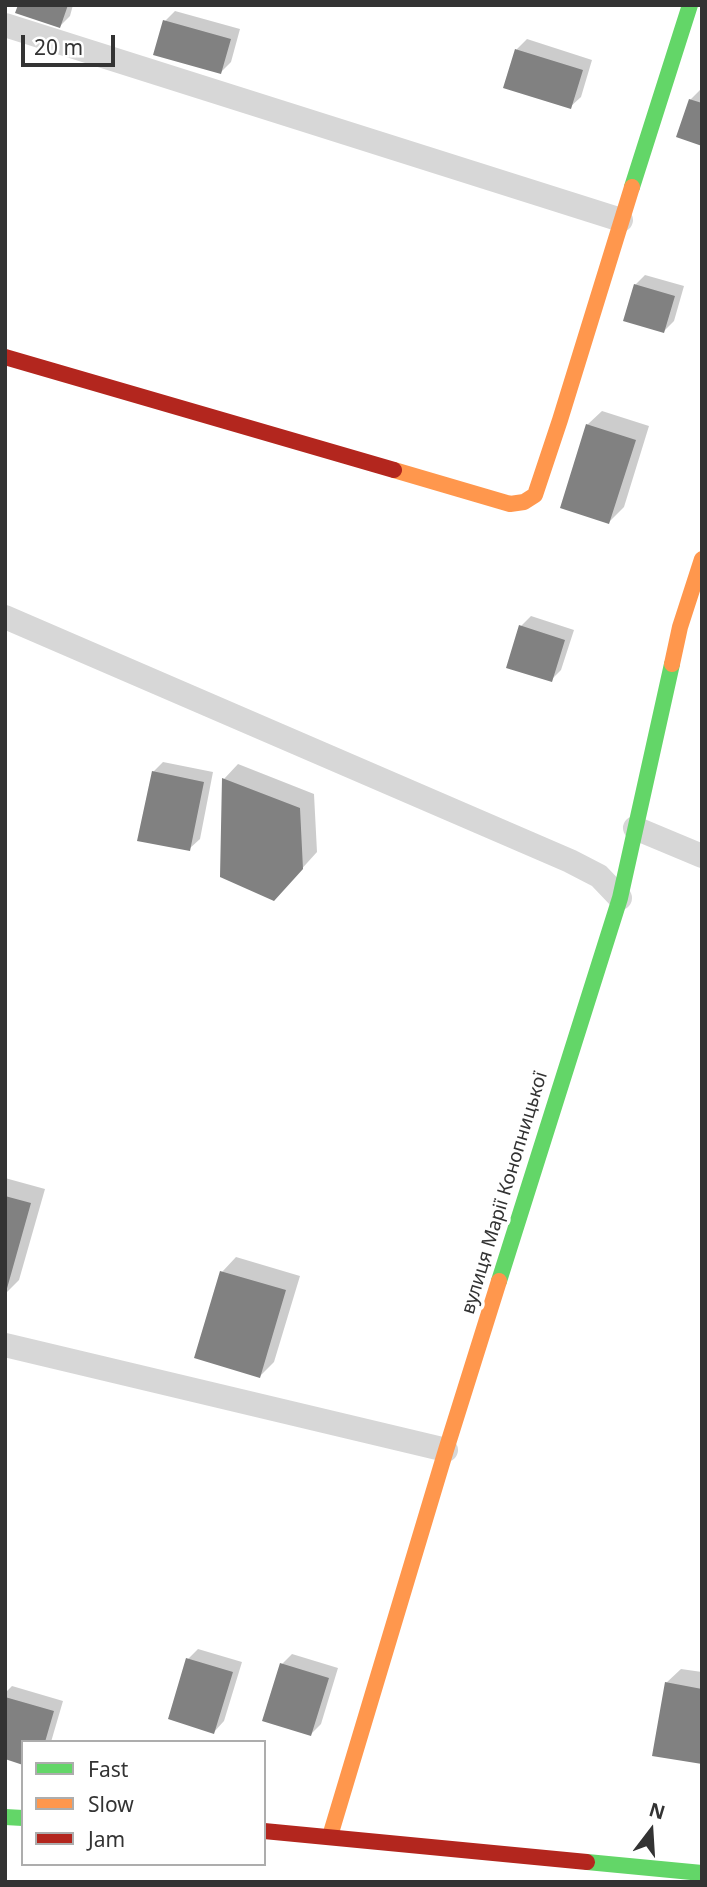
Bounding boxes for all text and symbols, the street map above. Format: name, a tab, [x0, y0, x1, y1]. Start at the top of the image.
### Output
scale bar	[24, 21, 119, 65]
text: 20 m	[34, 33, 83, 61]
street label: вулиця Марії Конопницької	[457, 1069, 553, 1317]
legend	[21, 1740, 266, 1866]
text: Fast	[88, 1755, 128, 1783]
text: Slow	[88, 1790, 134, 1818]
north arrow	[616, 1796, 686, 1866]
text: N	[646, 1796, 668, 1826]
text: Jam	[88, 1825, 125, 1853]

